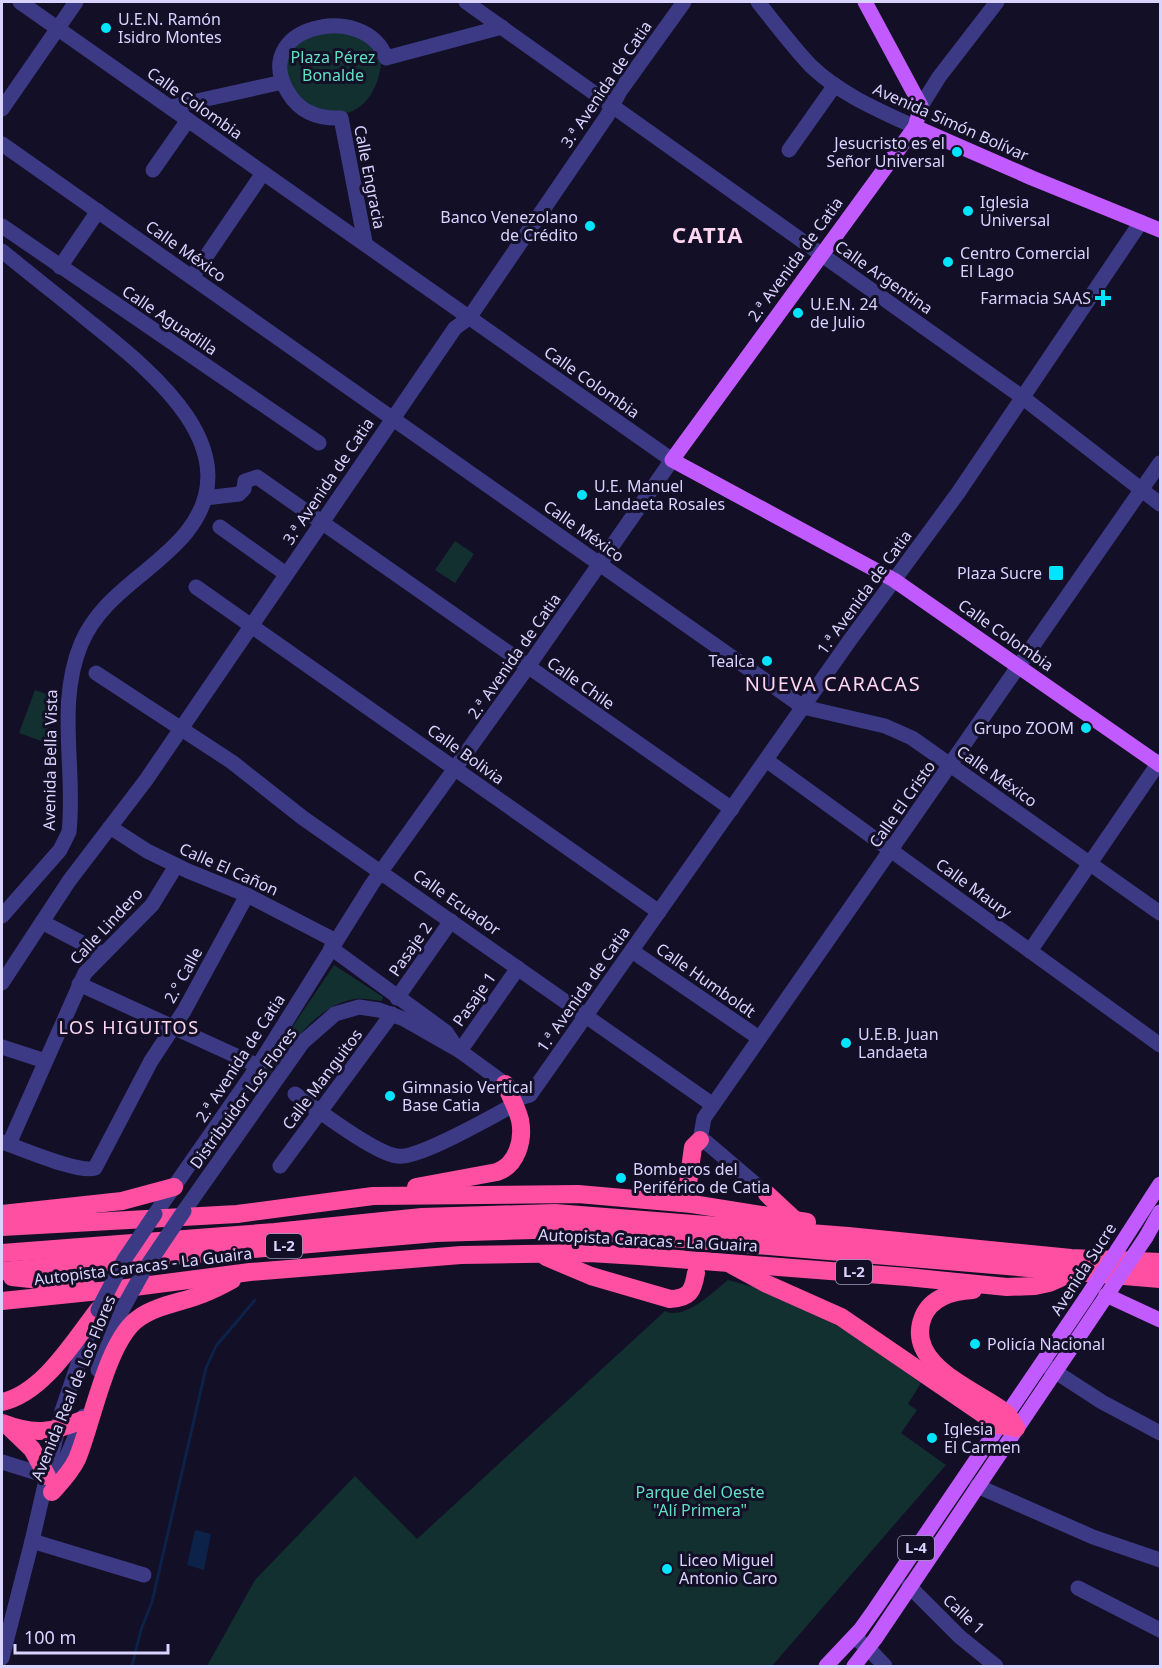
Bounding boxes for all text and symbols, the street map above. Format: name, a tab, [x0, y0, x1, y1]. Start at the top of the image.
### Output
place label: U.E.N. Ramón Isidro Montes	[118, 8, 222, 48]
street label: 3.ª Avenida de Catia	[555, 16, 657, 152]
marker: U.E.N. Ramón Isidro Montes	[99, 21, 113, 35]
park label: Plaza Pérez Bonalde	[291, 46, 375, 86]
street label: Calle Colombia	[143, 62, 247, 144]
street label: Avenida Simón Bolívar	[870, 78, 1033, 166]
street label: Calle Engracia	[349, 123, 391, 231]
place label: Jesucristo es el Señor Universal	[827, 132, 945, 172]
marker: Jesucristo es el Señor Universal	[950, 145, 964, 159]
place label: Iglesia Universal	[980, 191, 1050, 231]
street label: 2.ª Avenida de Catia	[742, 192, 848, 326]
marker: Iglesia Universal	[961, 204, 975, 218]
place label: Banco Venezolano de Crédito	[440, 206, 578, 246]
street label: Calle México	[141, 215, 231, 287]
marker: Banco Venezolano de Crédito	[583, 219, 597, 233]
district label: CATIA	[672, 219, 744, 249]
street label: Calle Argentina	[831, 235, 937, 319]
place label: Centro Comercial El Lago	[960, 242, 1090, 282]
marker: Centro Comercial El Lago	[941, 255, 955, 269]
street label: Calle Aguadilla	[118, 280, 222, 360]
place label: Farmacia SAAS	[980, 287, 1091, 309]
marker: Farmacia SAAS	[1096, 291, 1110, 305]
place label: U.E.N. 24 de Julio	[810, 293, 878, 333]
marker: U.E.N. 24 de Julio	[791, 306, 805, 320]
street label: Calle Colombia	[540, 341, 644, 423]
street label: 3.ª Avenida de Catia	[277, 413, 379, 549]
place label: U.E. Manuel Landaeta Rosales	[594, 475, 725, 515]
marker: U.E. Manuel Landaeta Rosales	[575, 488, 589, 502]
street label: Calle México	[539, 495, 629, 567]
street label: 1.ª Avenida de Catia	[811, 525, 917, 659]
place label: Plaza Sucre	[957, 562, 1042, 584]
marker: Plaza Sucre	[1047, 564, 1065, 582]
street label: 2.ª Avenida de Catia	[462, 589, 566, 723]
street label: Calle Colombia	[954, 594, 1058, 676]
place label: Tealca	[708, 650, 755, 672]
street label: Calle Chile	[543, 652, 619, 714]
marker: Tealca	[760, 654, 774, 668]
district label: NUEVA CARACAS	[745, 670, 921, 697]
street label: Avenida Bella Vista	[38, 689, 62, 831]
place label: Grupo ZOOM	[974, 717, 1074, 739]
street label: Calle Bolivia	[423, 719, 509, 789]
marker: Grupo ZOOM	[1079, 721, 1093, 735]
street label: Calle México	[952, 740, 1042, 812]
street label: Calle El Cristo	[864, 756, 940, 852]
street label: Calle El Cañon	[176, 837, 282, 901]
street label: Calle Maury	[932, 853, 1017, 923]
street label: Calle Ecuador	[409, 864, 505, 941]
street label: Calle Lindero	[65, 883, 147, 969]
street label: Pasaje 2	[383, 917, 437, 981]
street label: 1.ª Avenida de Catia	[531, 922, 635, 1056]
street label: Calle Humboldt	[652, 938, 760, 1023]
street label: 2.° Calle	[159, 943, 207, 1007]
street label: Pasaje 1	[447, 967, 501, 1031]
street label: 2.ª Avenida de Catia	[190, 990, 290, 1126]
district label: LOS HIGUITOS	[58, 1015, 200, 1039]
street label: Distribuidor Los Flores	[184, 1023, 302, 1173]
place label: U.E.B. Juan Landaeta	[858, 1023, 939, 1063]
street label: Calle Manguitos	[277, 1024, 367, 1134]
marker: U.E.B. Juan Landaeta	[839, 1036, 853, 1050]
place label: Gimnasio Vertical Base Catia	[402, 1076, 533, 1116]
marker: Gimnasio Vertical Base Catia	[383, 1089, 397, 1103]
place label: Bomberos del Periférico de Catia	[633, 1158, 770, 1198]
marker: Bomberos del Periférico de Catia	[614, 1171, 628, 1185]
street label: Avenida Sucre	[1045, 1219, 1121, 1319]
street label: Autopista Caracas - La Guaira	[538, 1223, 758, 1257]
road number: L-2	[266, 1234, 302, 1258]
street label: Autopista Caracas - La Guaira	[33, 1242, 253, 1290]
road number: L-2	[836, 1260, 872, 1284]
street label: Avenida Real de Los Flores	[26, 1292, 120, 1484]
place label: Policía Nacional	[987, 1333, 1105, 1355]
marker: Policía Nacional	[968, 1337, 982, 1351]
place label: Iglesia El Carmen	[944, 1418, 1021, 1458]
marker: Iglesia El Carmen	[925, 1431, 939, 1445]
park label: Parque del Oeste "Alí Primera"	[636, 1481, 765, 1521]
road number: L-4	[898, 1536, 934, 1560]
place label: Liceo Miguel Antonio Caro	[679, 1549, 777, 1589]
marker: Liceo Miguel Antonio Caro	[660, 1562, 674, 1576]
street label: Calle 1	[938, 1589, 990, 1639]
scale bar	[15, 1617, 168, 1655]
text: 100 m	[24, 1625, 76, 1649]

